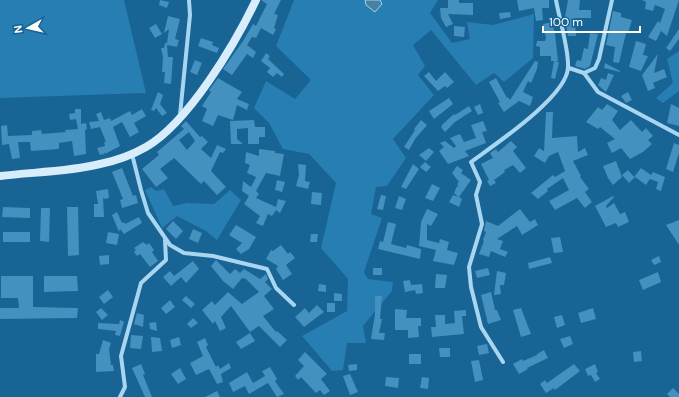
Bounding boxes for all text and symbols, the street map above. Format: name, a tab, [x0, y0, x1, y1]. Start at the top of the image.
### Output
north arrow	[8, 8, 48, 48]
scale bar	[543, 8, 640, 34]
text: 100 m	[549, 14, 583, 30]
text: N	[11, 24, 26, 34]

